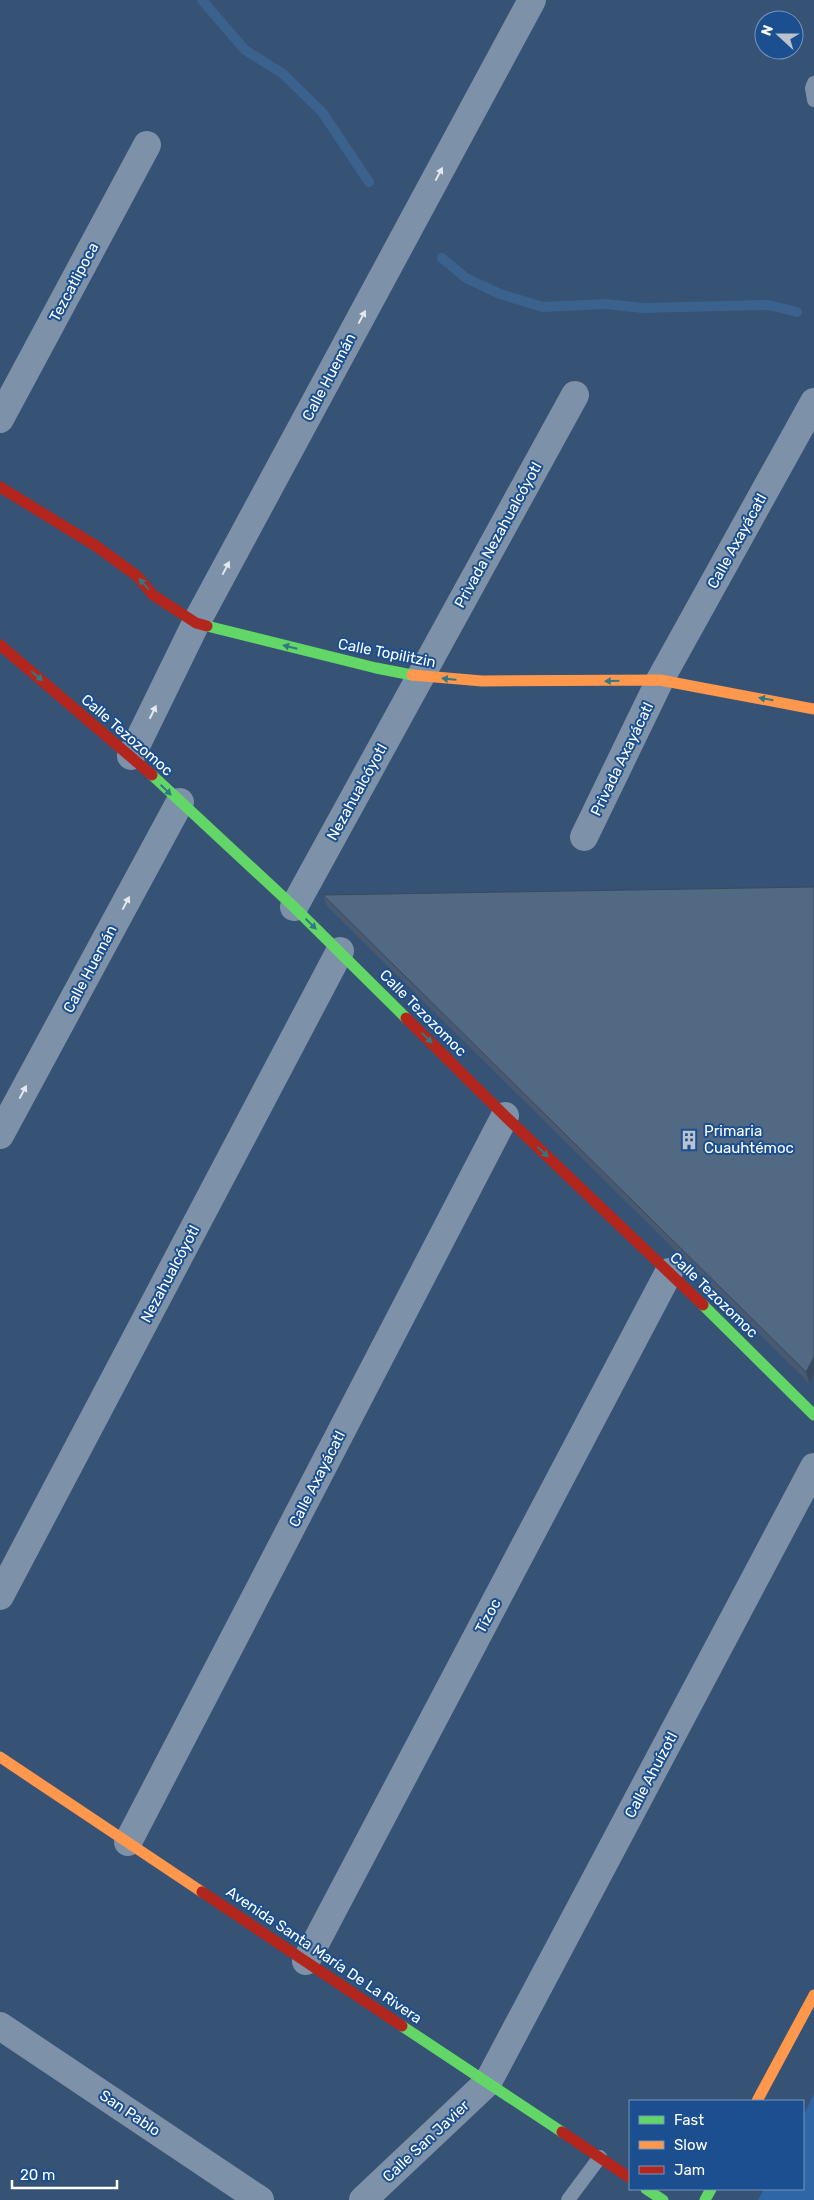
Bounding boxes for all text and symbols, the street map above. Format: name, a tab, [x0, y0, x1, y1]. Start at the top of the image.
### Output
north arrow	[754, 10, 804, 60]
text: N	[758, 23, 777, 38]
one-way arrow	[435, 166, 443, 181]
street label: Tezcatlipoca	[46, 239, 102, 325]
one-way arrow	[357, 310, 366, 323]
street label: Calle Huemán	[298, 330, 360, 424]
street label: Privada Nezahualcóyotl	[450, 459, 546, 611]
street label: Calle Axayácatl	[704, 490, 770, 592]
one-way arrow	[222, 561, 231, 574]
one-way arrow	[138, 578, 149, 591]
street label: Calle Topilitzin	[337, 635, 437, 671]
one-way arrow	[282, 643, 298, 651]
one-way arrow	[30, 671, 43, 682]
one-way arrow	[441, 674, 457, 682]
one-way arrow	[603, 677, 619, 685]
street label: Calle Tezozomoc	[78, 690, 176, 780]
one-way arrow	[758, 694, 774, 702]
street label: Privada Axayácatl	[587, 699, 657, 819]
one-way arrow	[149, 705, 157, 719]
street label: Nezahualcóyotl	[323, 741, 391, 843]
one-way arrow	[160, 784, 172, 796]
one-way arrow	[121, 896, 130, 909]
one-way arrow	[305, 918, 317, 930]
street label: Calle Huemán	[59, 922, 121, 1016]
street label: Calle Tezozomoc	[376, 966, 470, 1060]
one-way arrow	[421, 1032, 433, 1044]
one-way arrow	[19, 1085, 27, 1099]
place label: Primaria Cuauhtémoc	[704, 1122, 794, 1157]
building icon: Primaria Cuauhtémoc	[678, 1129, 700, 1151]
one-way arrow	[536, 1146, 548, 1158]
street label: Nezahualcóyotl	[137, 1222, 203, 1326]
street label: Calle Tezozomoc	[666, 1248, 762, 1342]
street label: Calle Axayácatl	[285, 1428, 349, 1530]
street label: Tízoc	[471, 1596, 505, 1636]
street label: Calle Ahuízotl	[621, 1729, 681, 1821]
street label: Avenida Santa María De La Rivera	[223, 1883, 425, 2027]
street label: San Pablo	[96, 2086, 164, 2140]
street label: Calle San Javier	[379, 2096, 473, 2186]
legend	[629, 2100, 804, 2190]
text: Fast	[674, 2111, 704, 2129]
text: Slow	[674, 2136, 707, 2154]
scale bar	[12, 2158, 118, 2190]
text: Jam	[674, 2161, 705, 2179]
text: 20 m	[20, 2166, 55, 2184]

